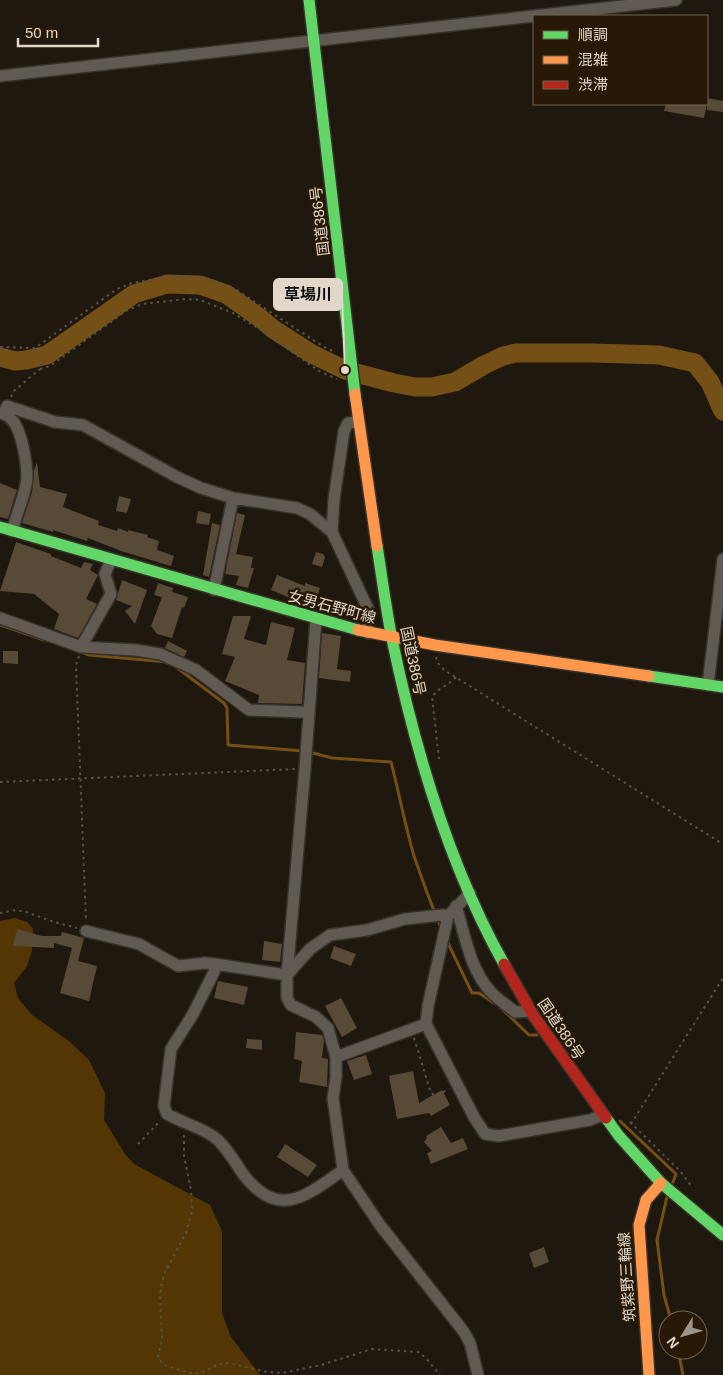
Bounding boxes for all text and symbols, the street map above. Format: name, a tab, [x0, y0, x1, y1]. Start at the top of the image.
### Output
scale bar	[18, 15, 98, 47]
legend	[533, 15, 708, 105]
text: 50 m	[25, 24, 58, 41]
text: 順調	[578, 26, 608, 43]
text: 混雑	[578, 51, 608, 68]
text: 渋滞	[578, 76, 608, 93]
street label: 国道386号	[307, 185, 332, 257]
callout: 草場川	[274, 279, 342, 310]
text: 草場川	[284, 286, 332, 303]
street label: 女男石野町線	[286, 587, 378, 626]
street label: 国道386号	[398, 625, 429, 697]
street label: 国道386号	[535, 995, 588, 1063]
street label: 筑紫野三輪線	[615, 1232, 638, 1323]
north arrow	[658, 1310, 708, 1360]
text: N	[663, 1334, 682, 1352]

